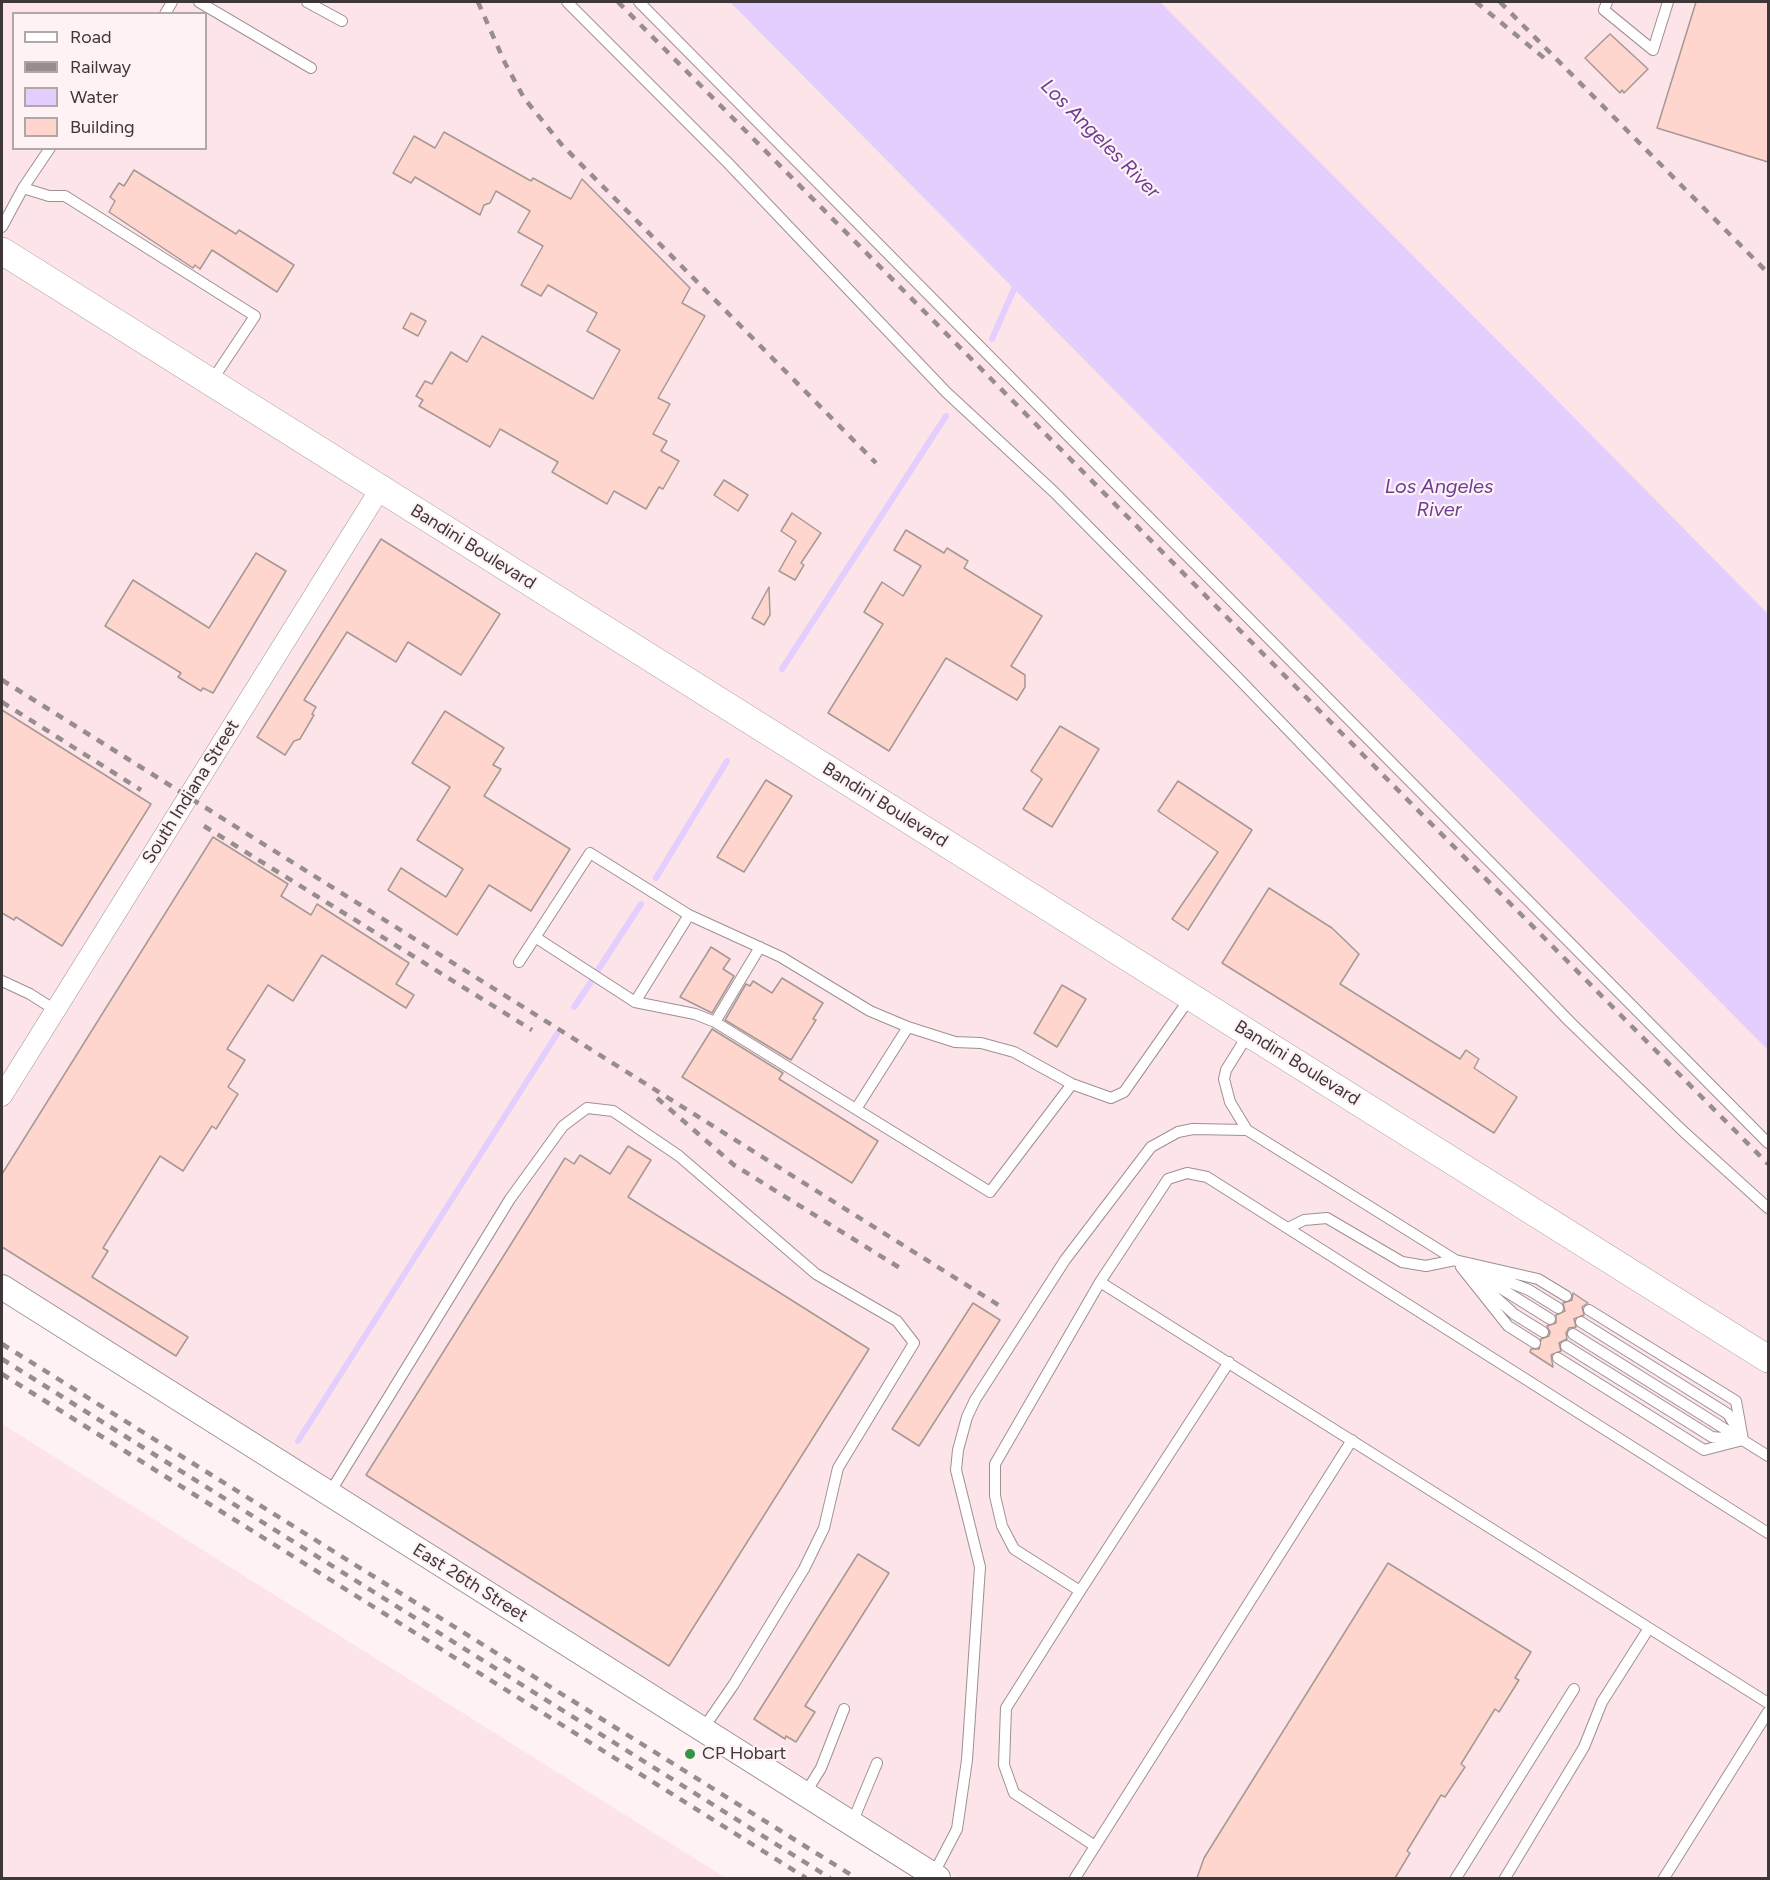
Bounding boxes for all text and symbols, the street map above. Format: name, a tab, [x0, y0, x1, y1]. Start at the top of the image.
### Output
legend	[12, 12, 207, 150]
text: Road	[70, 26, 111, 48]
text: Railway	[70, 56, 131, 78]
water label: Los Angeles River	[1035, 74, 1165, 204]
text: Water	[70, 86, 118, 108]
text: Building	[70, 116, 135, 138]
water label: Los Angeles River	[1385, 475, 1493, 522]
street label: Bandini Boulevard	[406, 500, 540, 594]
street label: South Indiana Street	[138, 716, 244, 868]
street label: Bandini Boulevard	[818, 758, 952, 852]
street label: Bandini Boulevard	[1230, 1016, 1364, 1110]
street label: East 26th Street	[409, 1539, 531, 1627]
place label: CP Hobart	[702, 1743, 786, 1765]
marker: CP Hobart	[683, 1747, 697, 1761]

